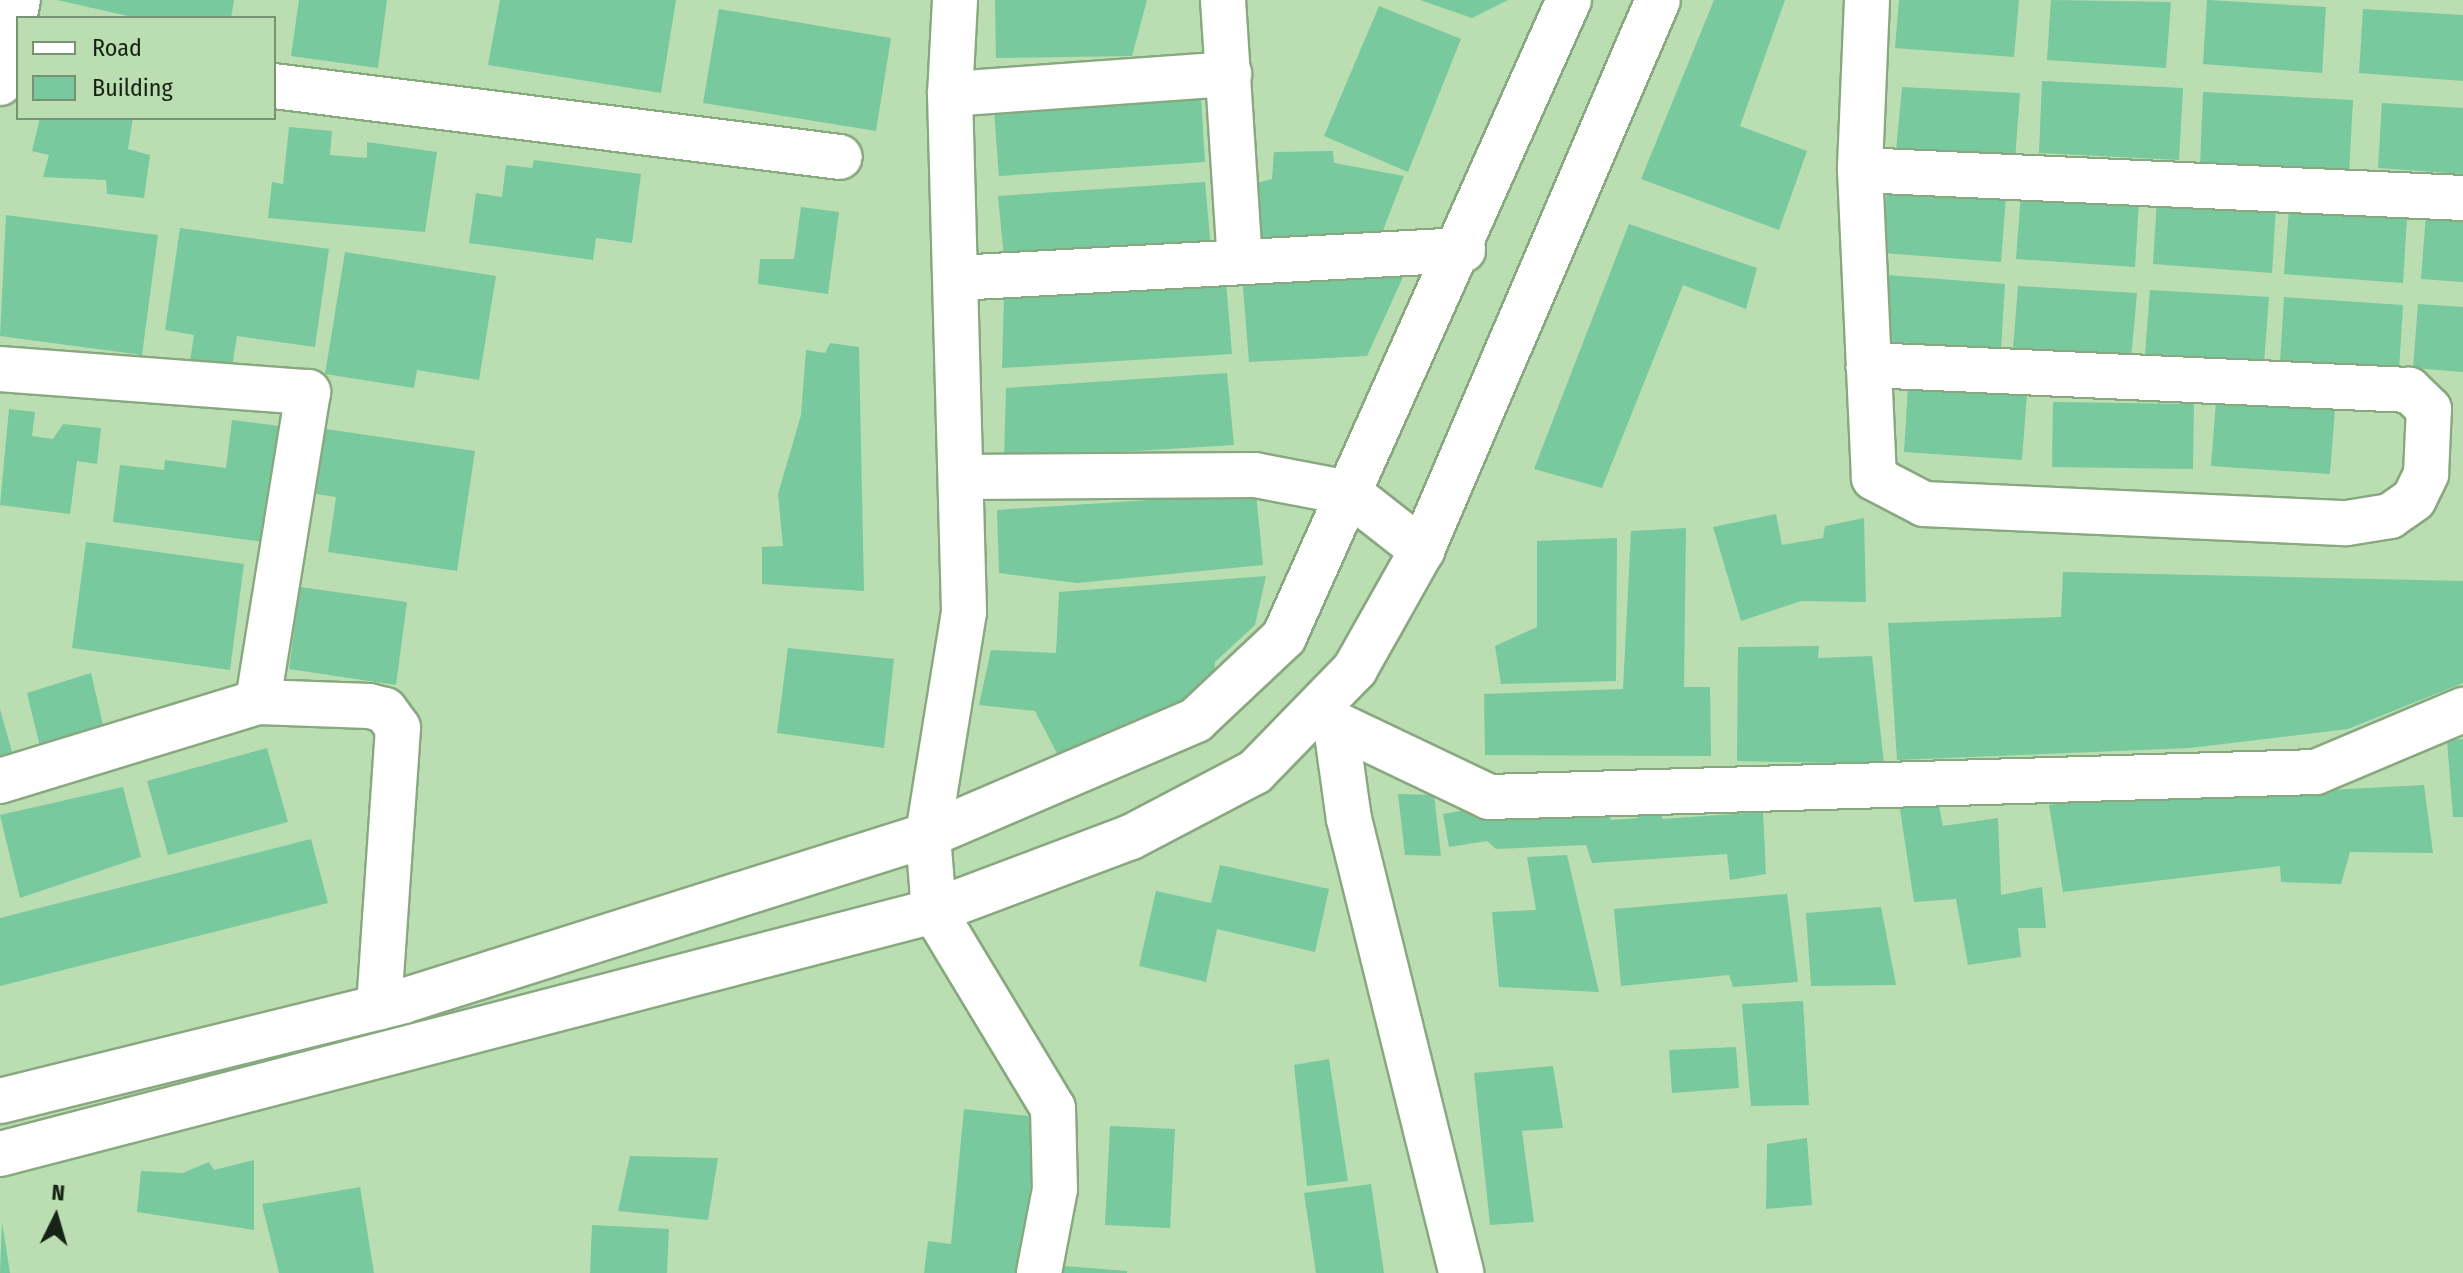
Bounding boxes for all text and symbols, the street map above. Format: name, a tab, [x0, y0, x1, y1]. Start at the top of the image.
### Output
legend	[16, 16, 276, 120]
text: Road	[92, 34, 142, 62]
text: Building	[92, 74, 173, 102]
north arrow	[16, 1177, 96, 1257]
text: N	[50, 1179, 66, 1207]

